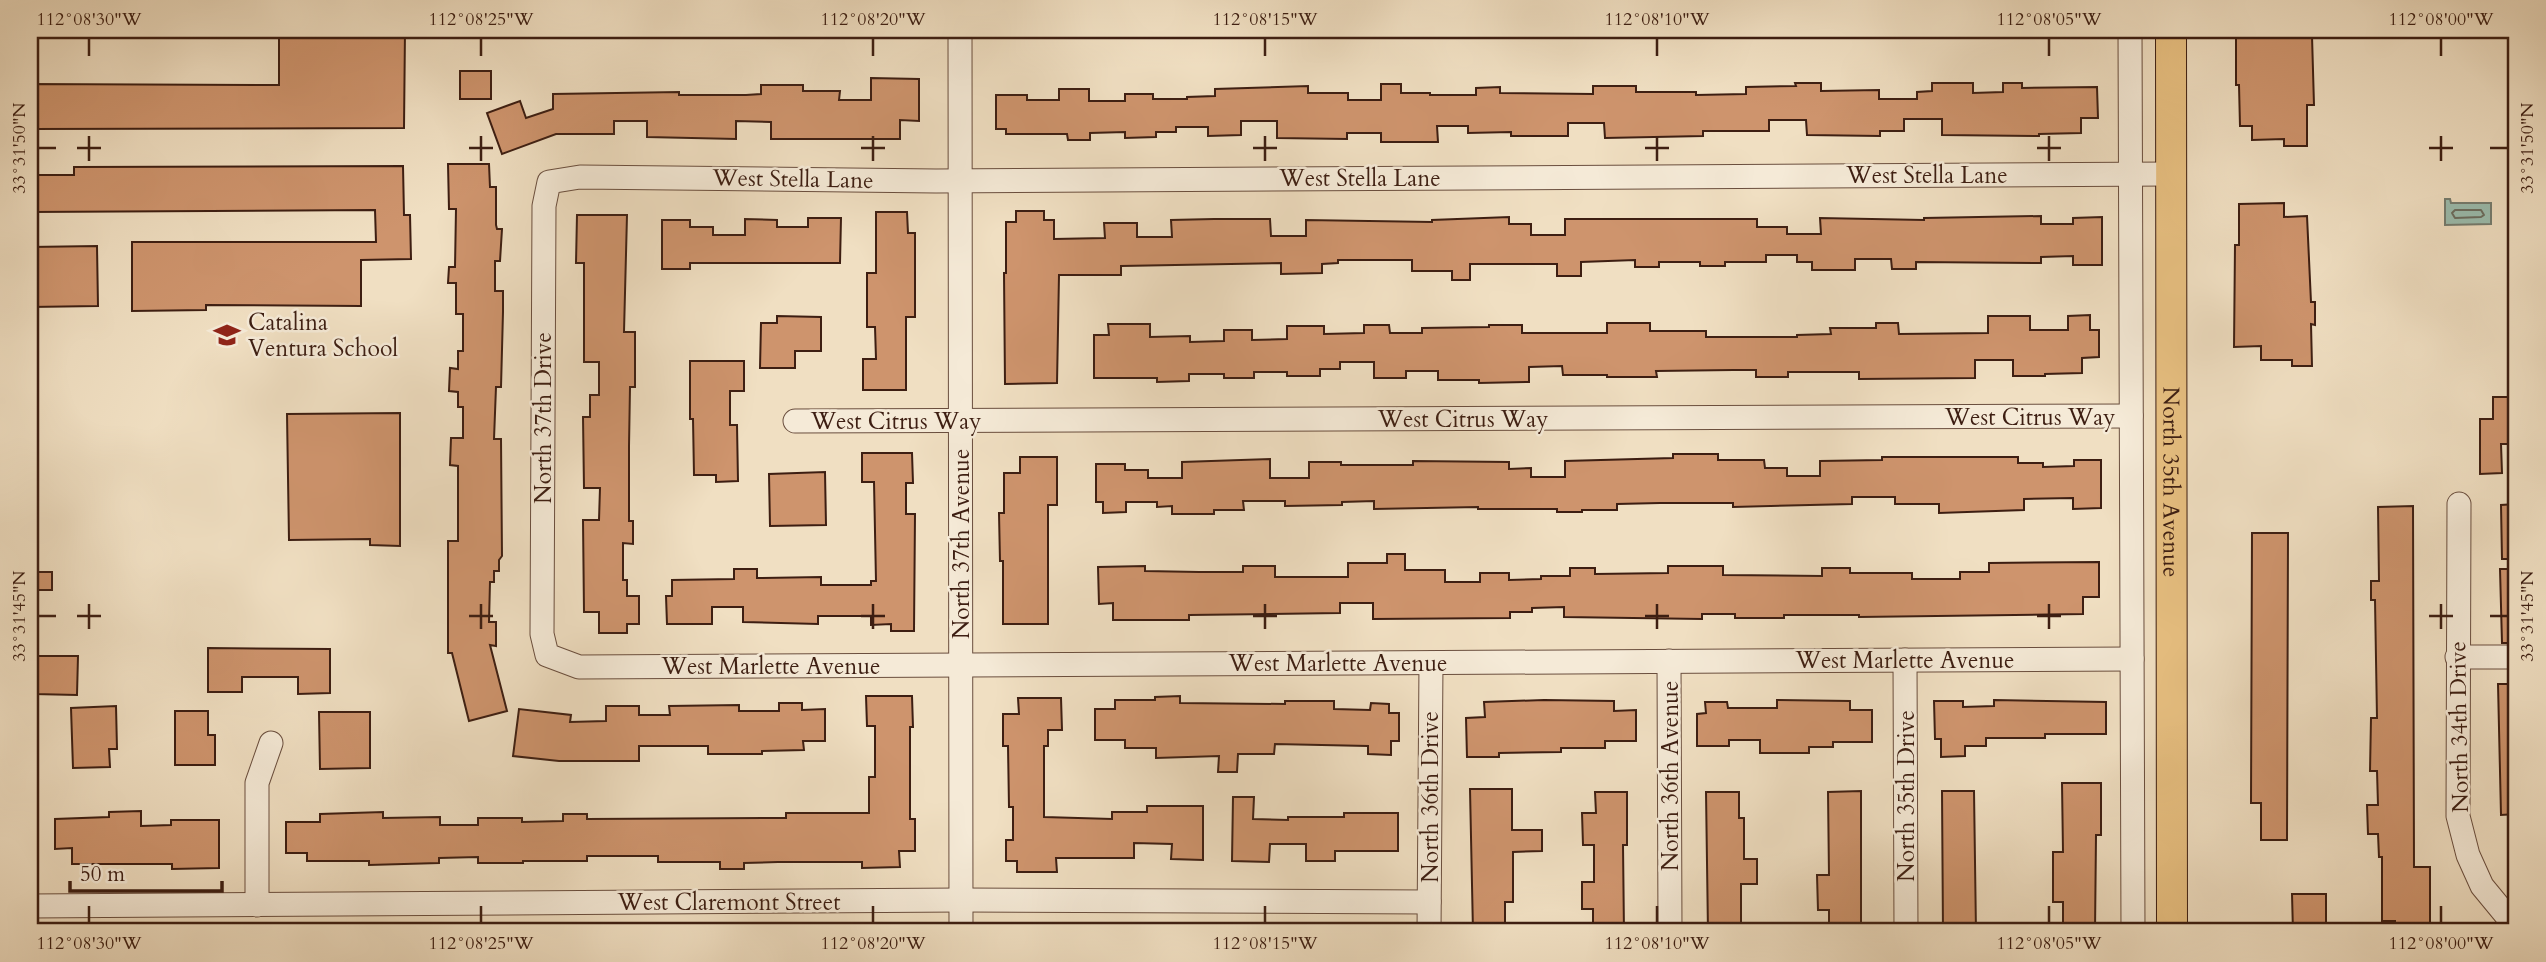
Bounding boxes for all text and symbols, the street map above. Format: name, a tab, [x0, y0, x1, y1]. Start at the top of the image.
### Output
text: 112°08'30"W	[36, 7, 142, 32]
text: 112°08'25"W	[428, 7, 534, 32]
text: 112°08'20"W	[820, 7, 926, 32]
text: 112°08'15"W	[1212, 7, 1318, 32]
text: 112°08'10"W	[1604, 7, 1710, 32]
text: 112°08'05"W	[1996, 7, 2102, 32]
text: 112°08'00"W	[2388, 7, 2494, 32]
text: 33°31'50"N	[7, 102, 32, 194]
text: 33°31'50"N	[2515, 102, 2540, 194]
street label: West Stella Lane	[1845, 160, 2008, 191]
street label: West Stella Lane	[711, 162, 874, 196]
street label: West Stella Lane	[1278, 163, 1441, 194]
place label: Catalina Ventura School	[248, 307, 398, 364]
school or university icon: Catalina Ventura School	[212, 320, 242, 350]
street label: North 37th Drive	[528, 332, 559, 504]
street label: North 35th Avenue	[2156, 387, 2187, 577]
street label: West Citrus Way	[1944, 402, 2115, 433]
street label: West Citrus Way	[1377, 404, 1548, 435]
street label: West Citrus Way	[810, 406, 981, 437]
street label: North 37th Avenue	[946, 449, 977, 639]
text: 33°31'45"N	[7, 570, 32, 662]
text: 33°31'45"N	[2515, 570, 2540, 662]
street label: North 34th Drive	[2442, 641, 2476, 813]
street label: West Marlette Avenue	[1794, 645, 2015, 676]
street label: West Marlette Avenue	[1227, 648, 1448, 679]
street label: West Marlette Avenue	[660, 651, 881, 682]
street label: North 36th Avenue	[1655, 681, 1686, 871]
street label: North 35th Drive	[1891, 710, 1922, 882]
street label: North 36th Drive	[1415, 711, 1446, 883]
scale bar	[70, 850, 222, 894]
text: 50 m	[80, 860, 125, 889]
street label: West Claremont Street	[617, 887, 840, 918]
text: 112°08'30"W	[36, 931, 142, 956]
text: 112°08'25"W	[428, 931, 534, 956]
text: 112°08'20"W	[820, 931, 926, 956]
text: 112°08'15"W	[1212, 931, 1318, 956]
text: 112°08'10"W	[1604, 931, 1710, 956]
text: 112°08'05"W	[1996, 931, 2102, 956]
text: 112°08'00"W	[2388, 931, 2494, 956]

